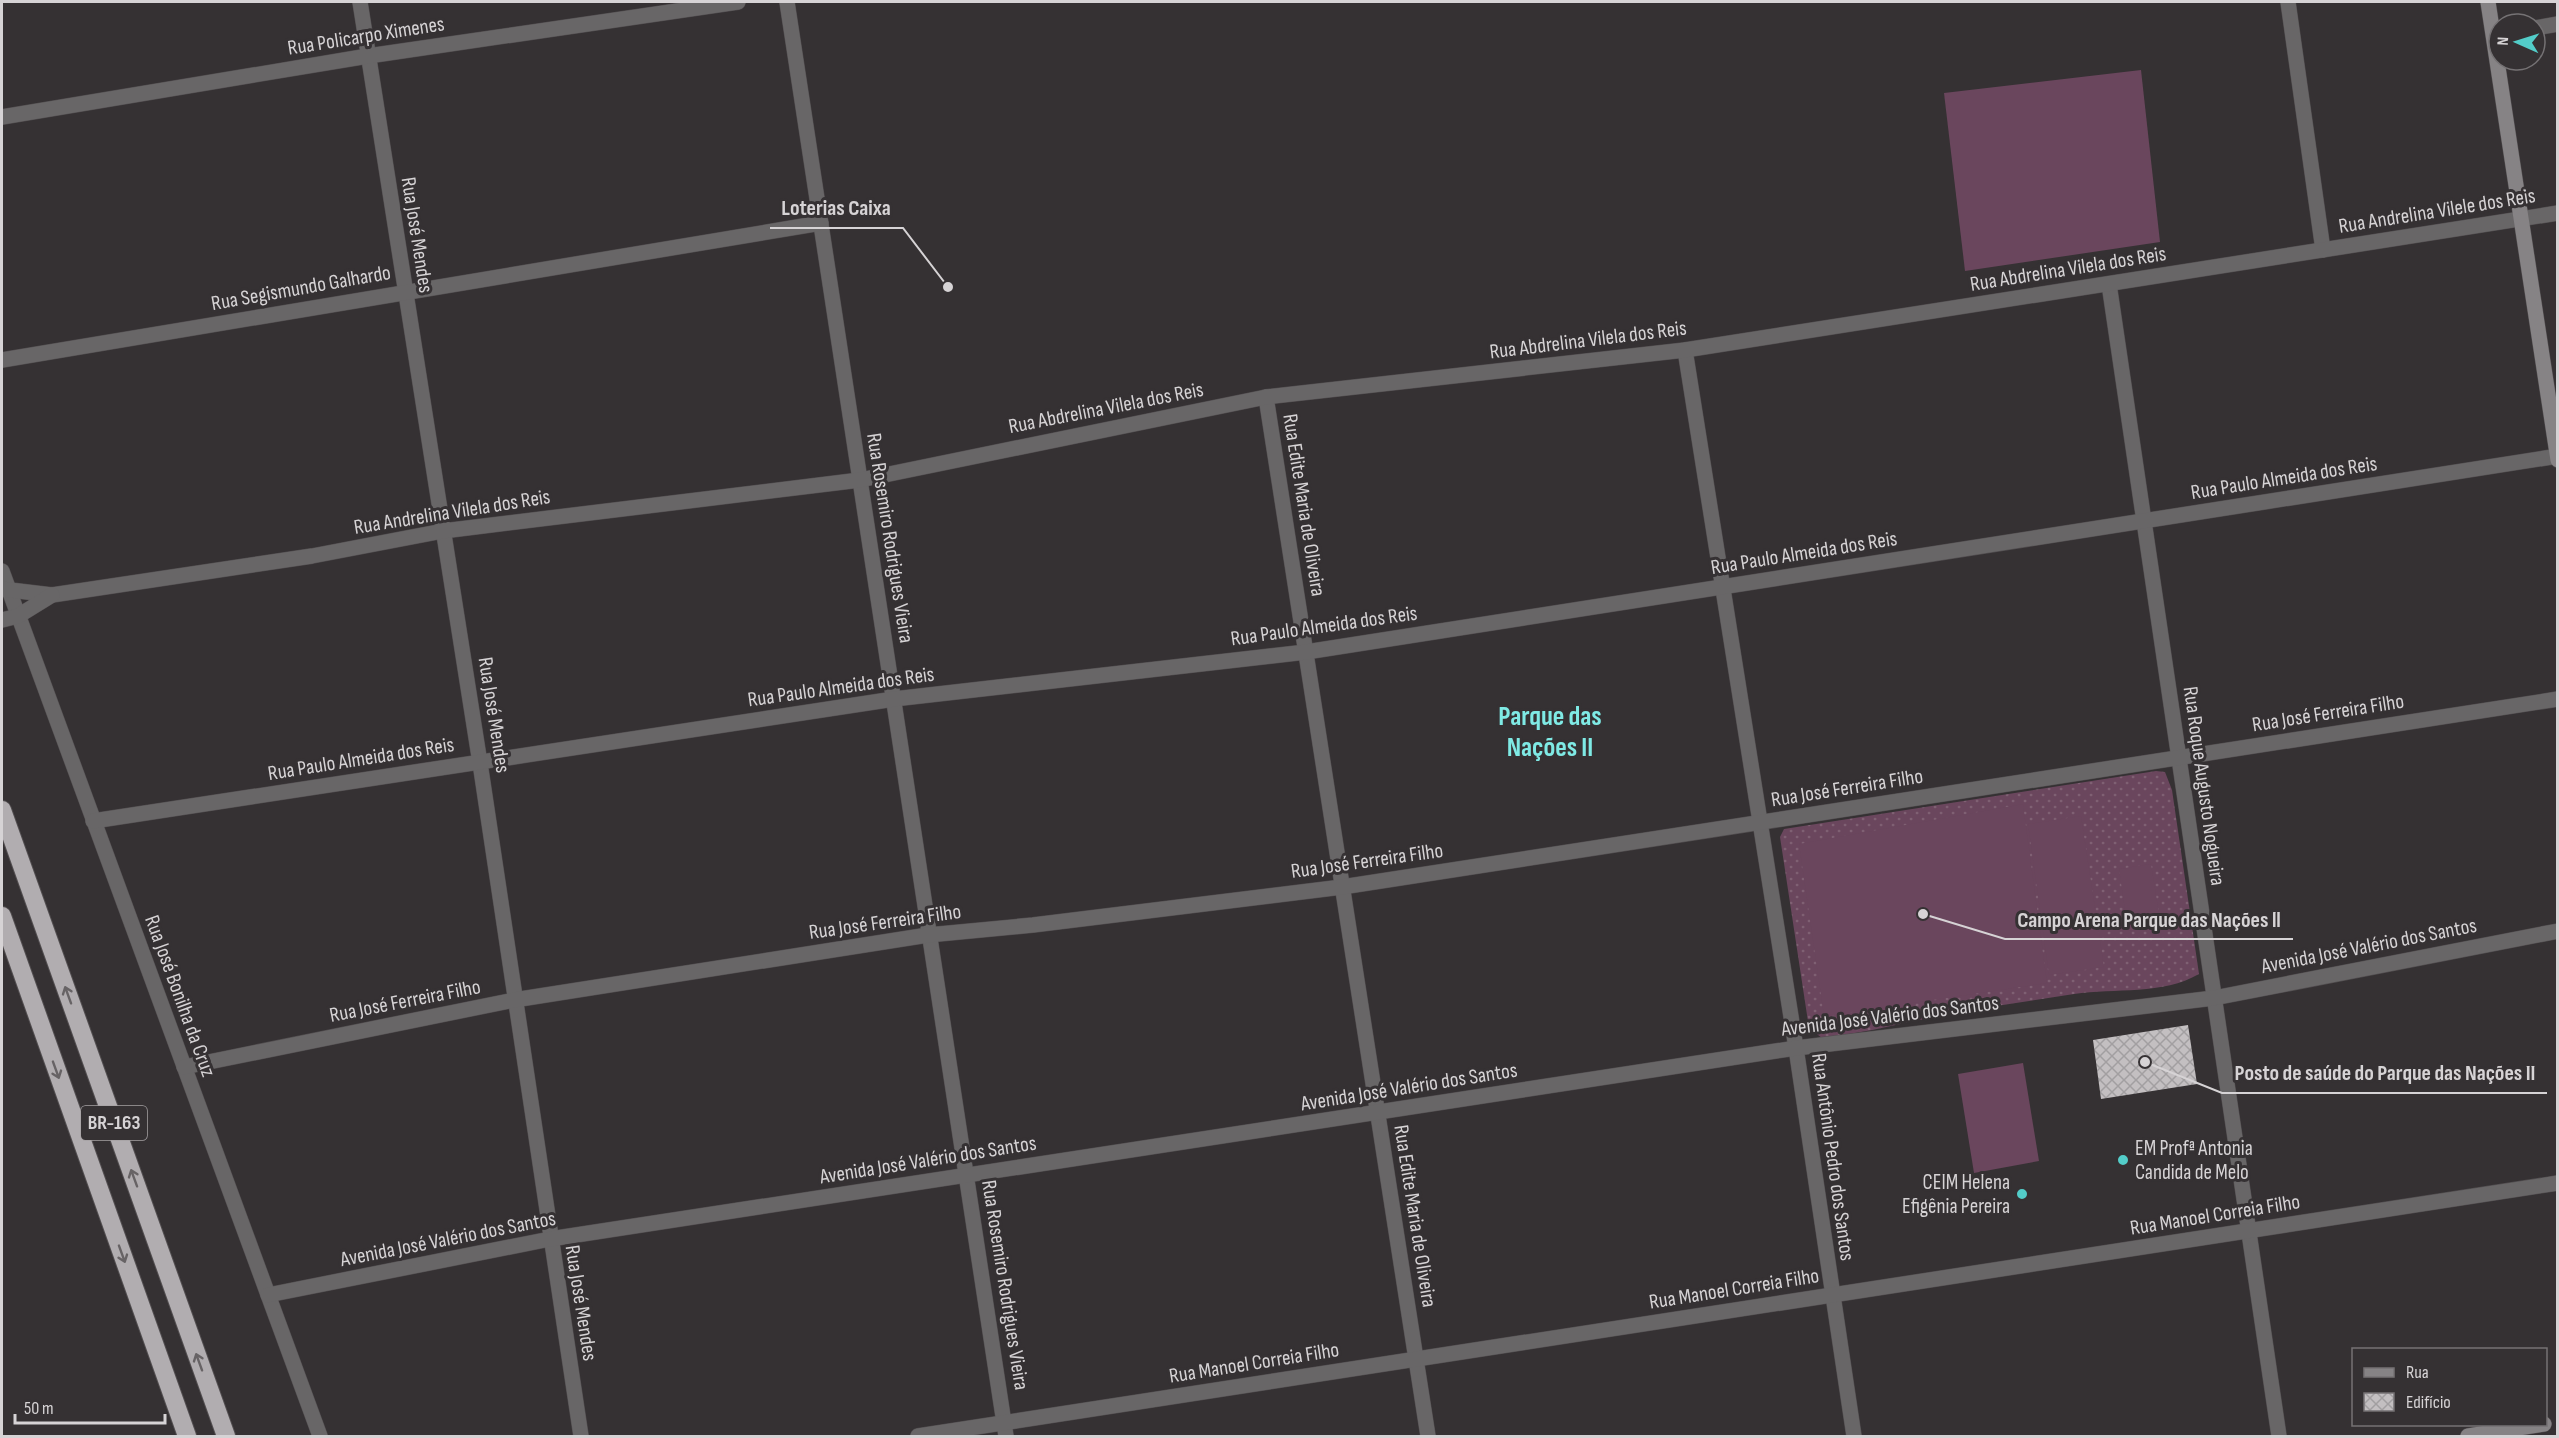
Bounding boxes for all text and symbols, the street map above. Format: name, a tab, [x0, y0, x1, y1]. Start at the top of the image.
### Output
street label: Rua Policarpo Ximenes	[286, 11, 446, 61]
north arrow	[2487, 12, 2547, 72]
text: N	[2494, 37, 2513, 46]
street label: Rua José Mendes	[396, 175, 438, 295]
street label: Rua Andrelina Vilele dos Reis	[2337, 183, 2537, 239]
callout: Loterias Caixa	[770, 188, 903, 228]
text: Loterias Caixa	[781, 195, 891, 222]
street label: Rua Abdrelina Vilela dos Reis	[1968, 241, 2168, 297]
street label: Rua Segismundo Galhardo	[209, 260, 393, 316]
street label: Rua Abdrelina Vilela dos Reis	[1488, 316, 1688, 364]
street label: Rua Abdrelina Vilela dos Reis	[1006, 377, 1206, 439]
street label: Rua Edite Maria de Oliveira	[1277, 412, 1331, 598]
street label: Rua Rosemiro Rodrigues Vieira	[861, 431, 919, 645]
street label: Rua Paulo Almeida dos Reis	[2189, 451, 2379, 505]
street label: Rua Andrelina Vilela dos Reis	[352, 484, 552, 540]
street label: Rua Paulo Almeida dos Reis	[1709, 526, 1899, 580]
street label: Rua Paulo Almeida dos Reis	[1229, 601, 1419, 651]
street label: Rua José Mendes	[473, 655, 515, 775]
street label: Rua Paulo Almeida dos Reis	[746, 662, 936, 712]
street label: Rua Roque Augusto Nogueira	[2178, 685, 2230, 887]
street label: Rua José Ferreira Filho	[2250, 689, 2406, 737]
district label: Parque das Nações II	[1498, 701, 1602, 764]
street label: Rua Paulo Almeida dos Reis	[266, 732, 456, 786]
street label: Rua José Ferreira Filho	[1769, 764, 1925, 812]
street label: Rua José Ferreira Filho	[1289, 838, 1445, 884]
street label: Rua José Ferreira Filho	[807, 899, 963, 945]
callout: Campo Arena Parque das Nações ll	[2005, 899, 2293, 939]
text: Campo Arena Parque das Nações ll	[2017, 907, 2281, 934]
street label: Rua José Bonilha da Cruz	[139, 912, 221, 1081]
street label: Avenida José Valério dos Santos	[2258, 913, 2479, 979]
street label: Rua José Ferreira Filho	[327, 974, 483, 1028]
one-way arrow	[61, 986, 72, 1004]
street label: Avenida José Valério dos Santos	[1779, 990, 2000, 1042]
street label: Rua Antônio Pedro dos Santos	[1806, 1052, 1860, 1262]
callout: Posto de saúde do Parque das Nações II	[2222, 1053, 2547, 1093]
street label: Avenida José Valério dos Santos	[1298, 1058, 1519, 1117]
one-way arrow	[52, 1060, 63, 1079]
text: Posto de saúde do Parque das Nações II	[2234, 1060, 2536, 1087]
road number: BR-163	[81, 1106, 147, 1140]
street label: Rua Edite Maria de Oliveira	[1388, 1123, 1442, 1309]
street label: Avenida José Valério dos Santos	[817, 1131, 1038, 1190]
place label: EM Profª Antonia Candida de Melo	[2135, 1136, 2253, 1185]
marker: EM Profª Antonia Candida de Melo	[2116, 1153, 2130, 1167]
one-way arrow	[127, 1169, 138, 1188]
place label: CEIM Helena Efigênia Pereira	[1902, 1170, 2010, 1219]
street label: Rua Rosemiro Rodrigues Vieira	[976, 1178, 1034, 1392]
marker: CEIM Helena Efigênia Pereira	[2015, 1187, 2029, 1201]
street label: Rua Manoel Correia Filho	[2128, 1189, 2302, 1241]
street label: Avenida José Valério dos Santos	[337, 1206, 558, 1272]
street label: Rua José Mendes	[560, 1243, 602, 1363]
one-way arrow	[117, 1244, 128, 1263]
street label: Rua Manoel Correia Filho	[1647, 1263, 1821, 1315]
street label: Rua Manoel Correia Filho	[1167, 1337, 1341, 1389]
legend	[2352, 1348, 2547, 1426]
one-way arrow	[193, 1353, 204, 1372]
text: Rua	[2406, 1362, 2429, 1383]
scale bar	[15, 1387, 165, 1425]
text: Edifício	[2406, 1392, 2451, 1413]
text: 50 m	[24, 1398, 54, 1419]

